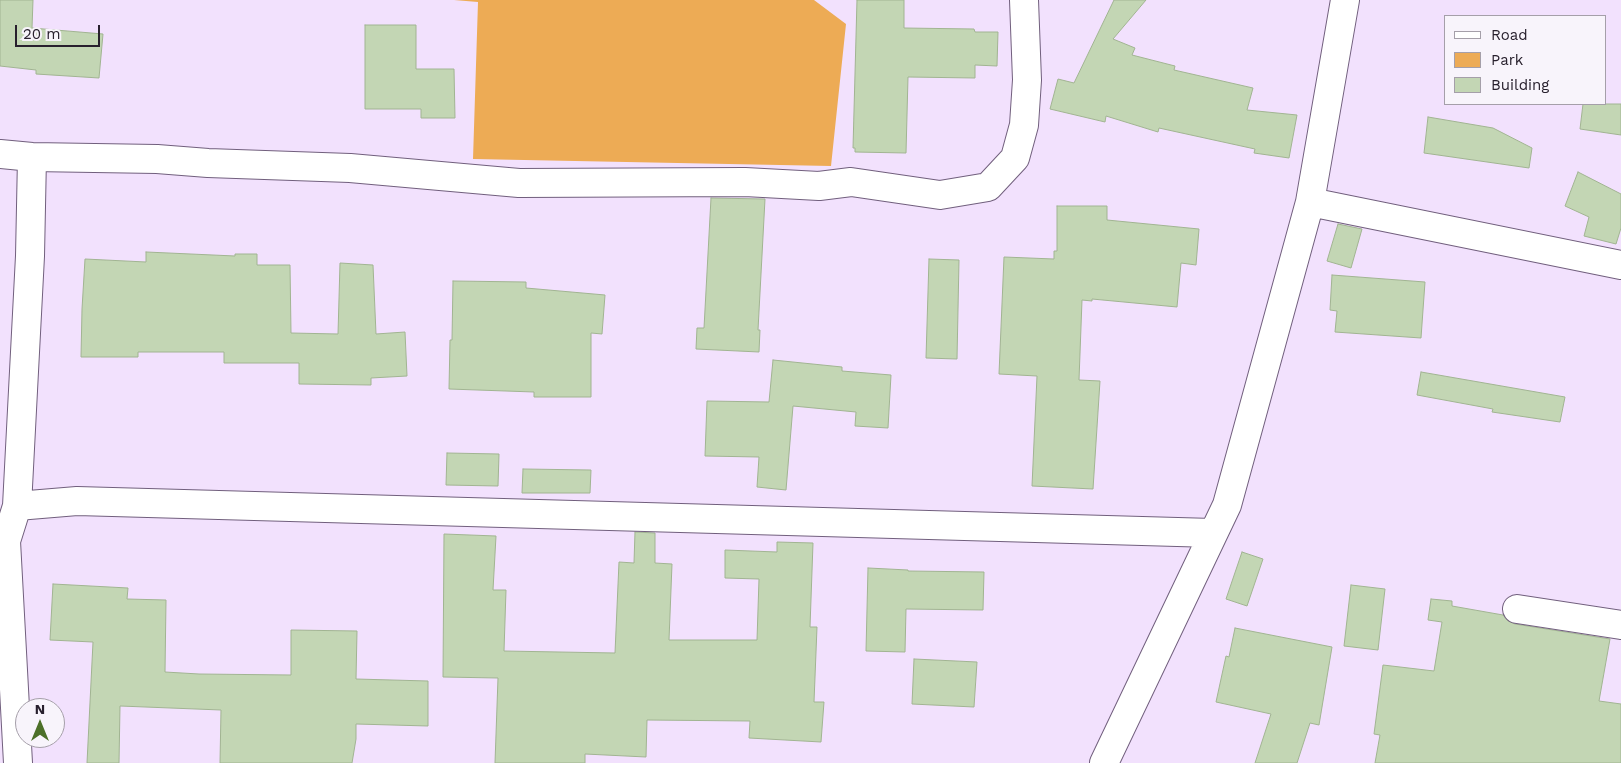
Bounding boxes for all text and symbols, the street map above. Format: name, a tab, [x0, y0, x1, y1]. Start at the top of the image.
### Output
scale bar	[18, 15, 102, 47]
legend	[1444, 15, 1606, 105]
text: 20 m	[23, 25, 61, 43]
text: Road	[1491, 26, 1528, 44]
text: Park	[1491, 51, 1523, 69]
text: Building	[1491, 76, 1549, 94]
north arrow	[15, 698, 65, 748]
text: N	[35, 701, 45, 717]

